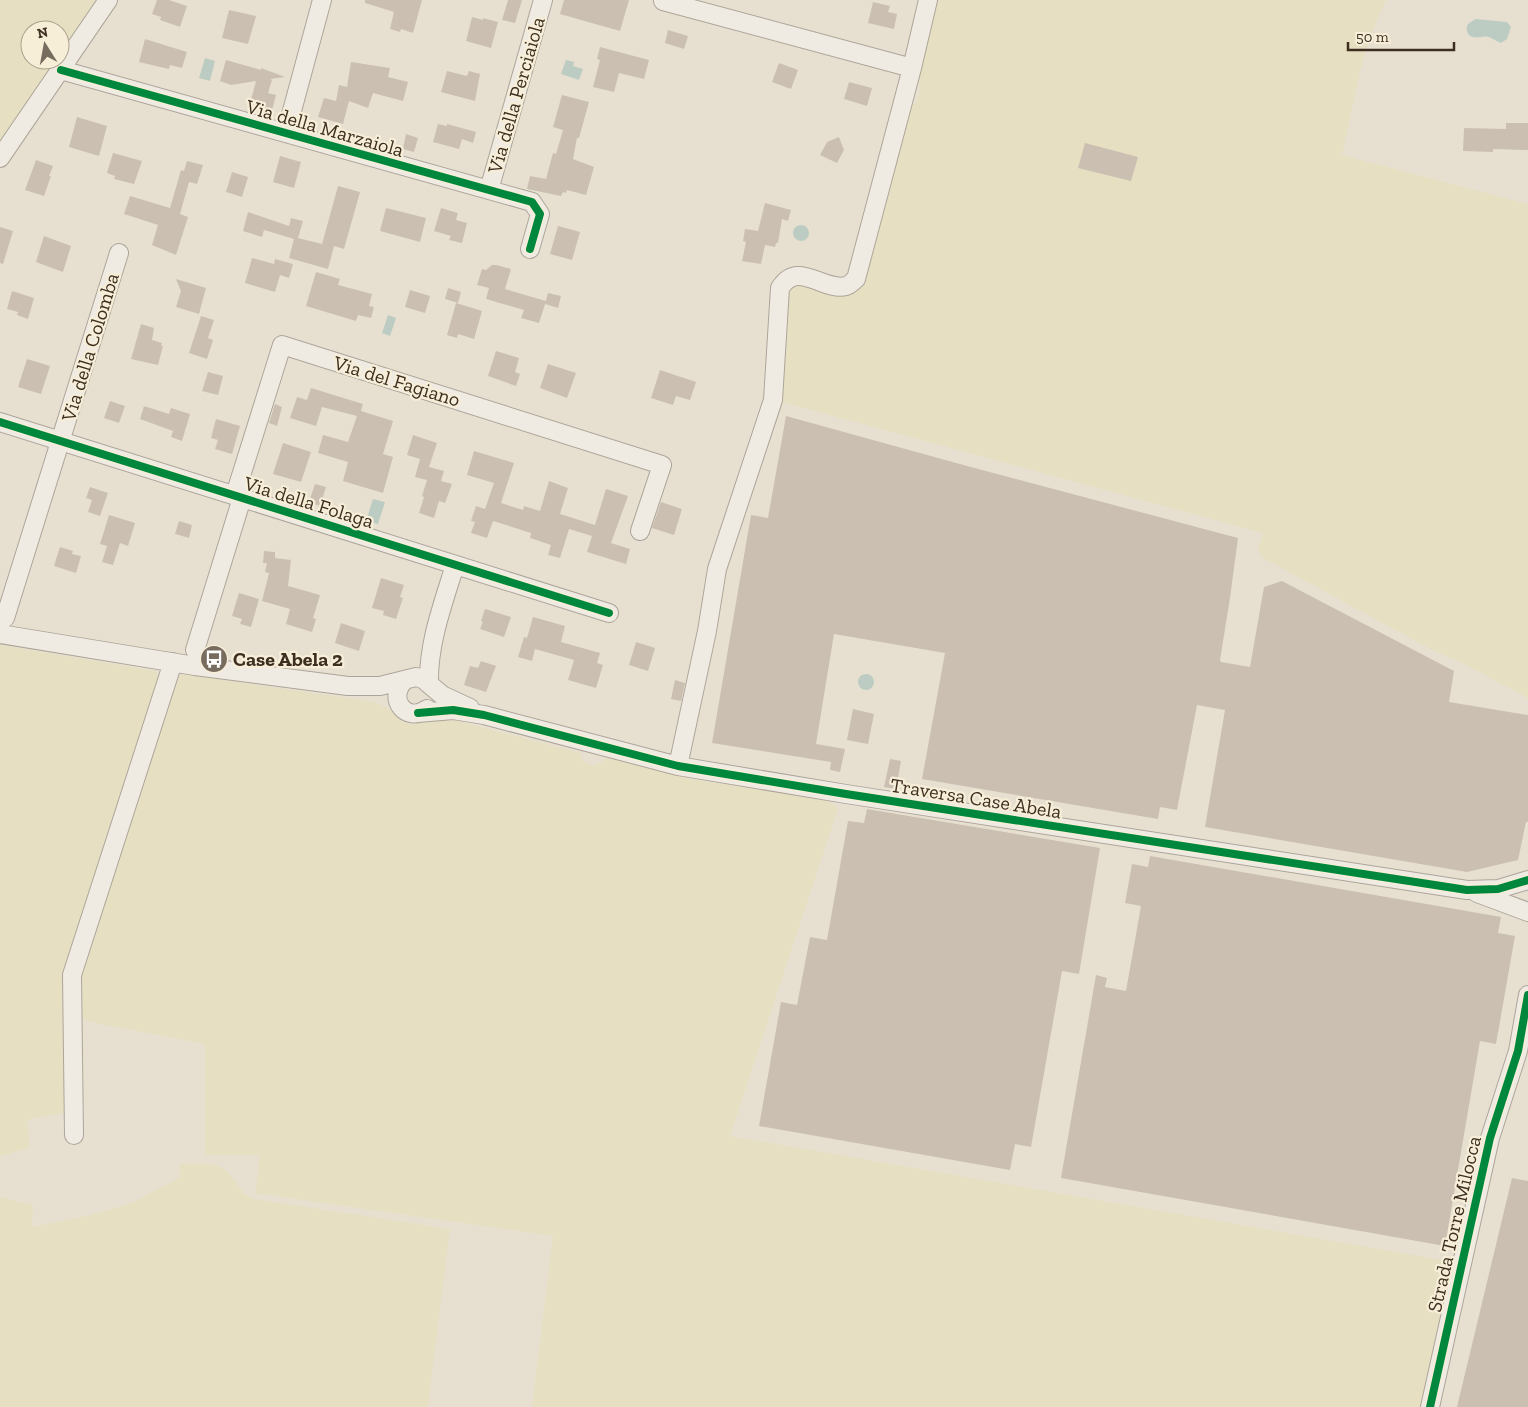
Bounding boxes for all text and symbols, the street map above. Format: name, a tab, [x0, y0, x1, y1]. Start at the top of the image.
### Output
street label: Via della Perciaiola	[482, 14, 550, 177]
north arrow	[20, 20, 70, 70]
scale bar	[1348, 20, 1454, 52]
text: N	[36, 23, 50, 42]
text: 50 m	[1356, 28, 1389, 46]
street label: Via della Marzaiola	[242, 94, 407, 162]
street label: Via della Colomba	[56, 270, 124, 425]
street label: Via del Fagiano	[330, 350, 463, 412]
street label: Via della Folaga	[240, 471, 377, 533]
bus stop icon: Case Abela 2	[199, 644, 229, 674]
place label: Case Abela 2	[233, 647, 343, 671]
street label: Traversa Case Abela	[889, 773, 1064, 823]
street label: Strada Torre Milocca	[1422, 1133, 1486, 1314]

